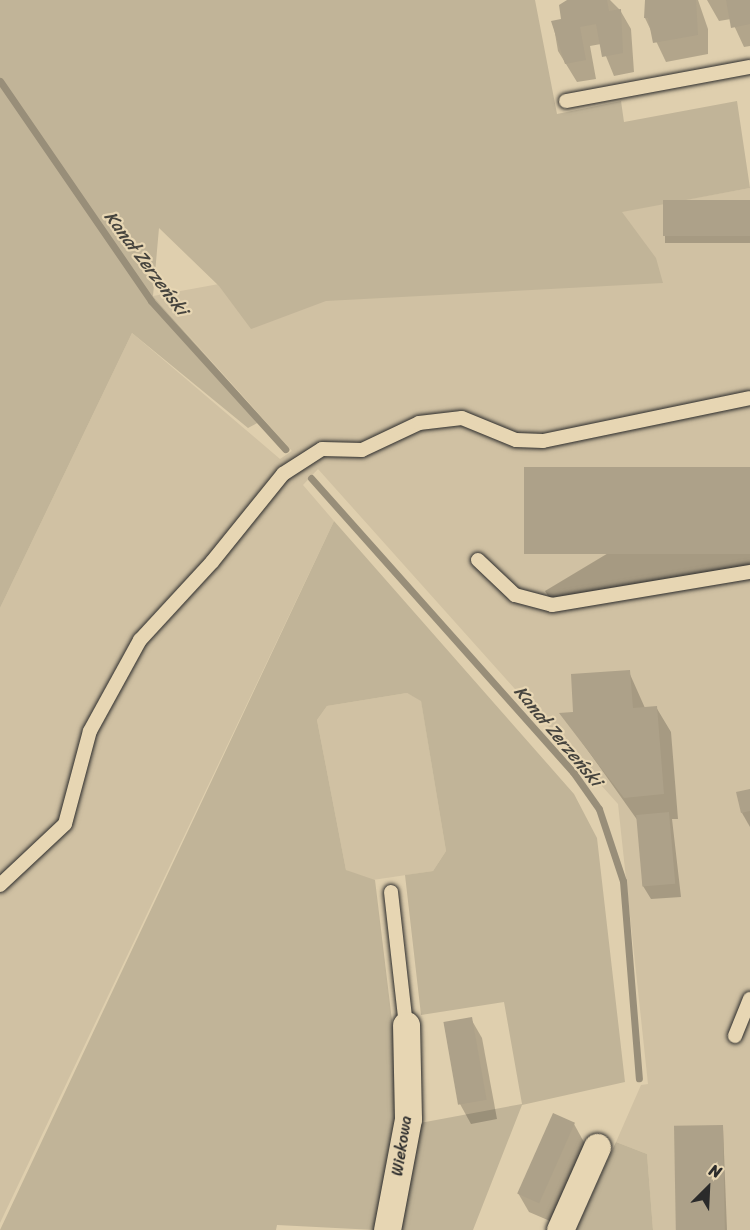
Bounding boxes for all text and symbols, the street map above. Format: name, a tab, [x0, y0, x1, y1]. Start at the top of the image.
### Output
water label: Kanał Zerzeński	[100, 207, 192, 319]
water label: Kanał Zerzeński	[510, 681, 606, 791]
street label: Wiekowa	[388, 1115, 416, 1177]
text: N	[705, 1156, 726, 1187]
north arrow	[678, 1158, 738, 1218]

